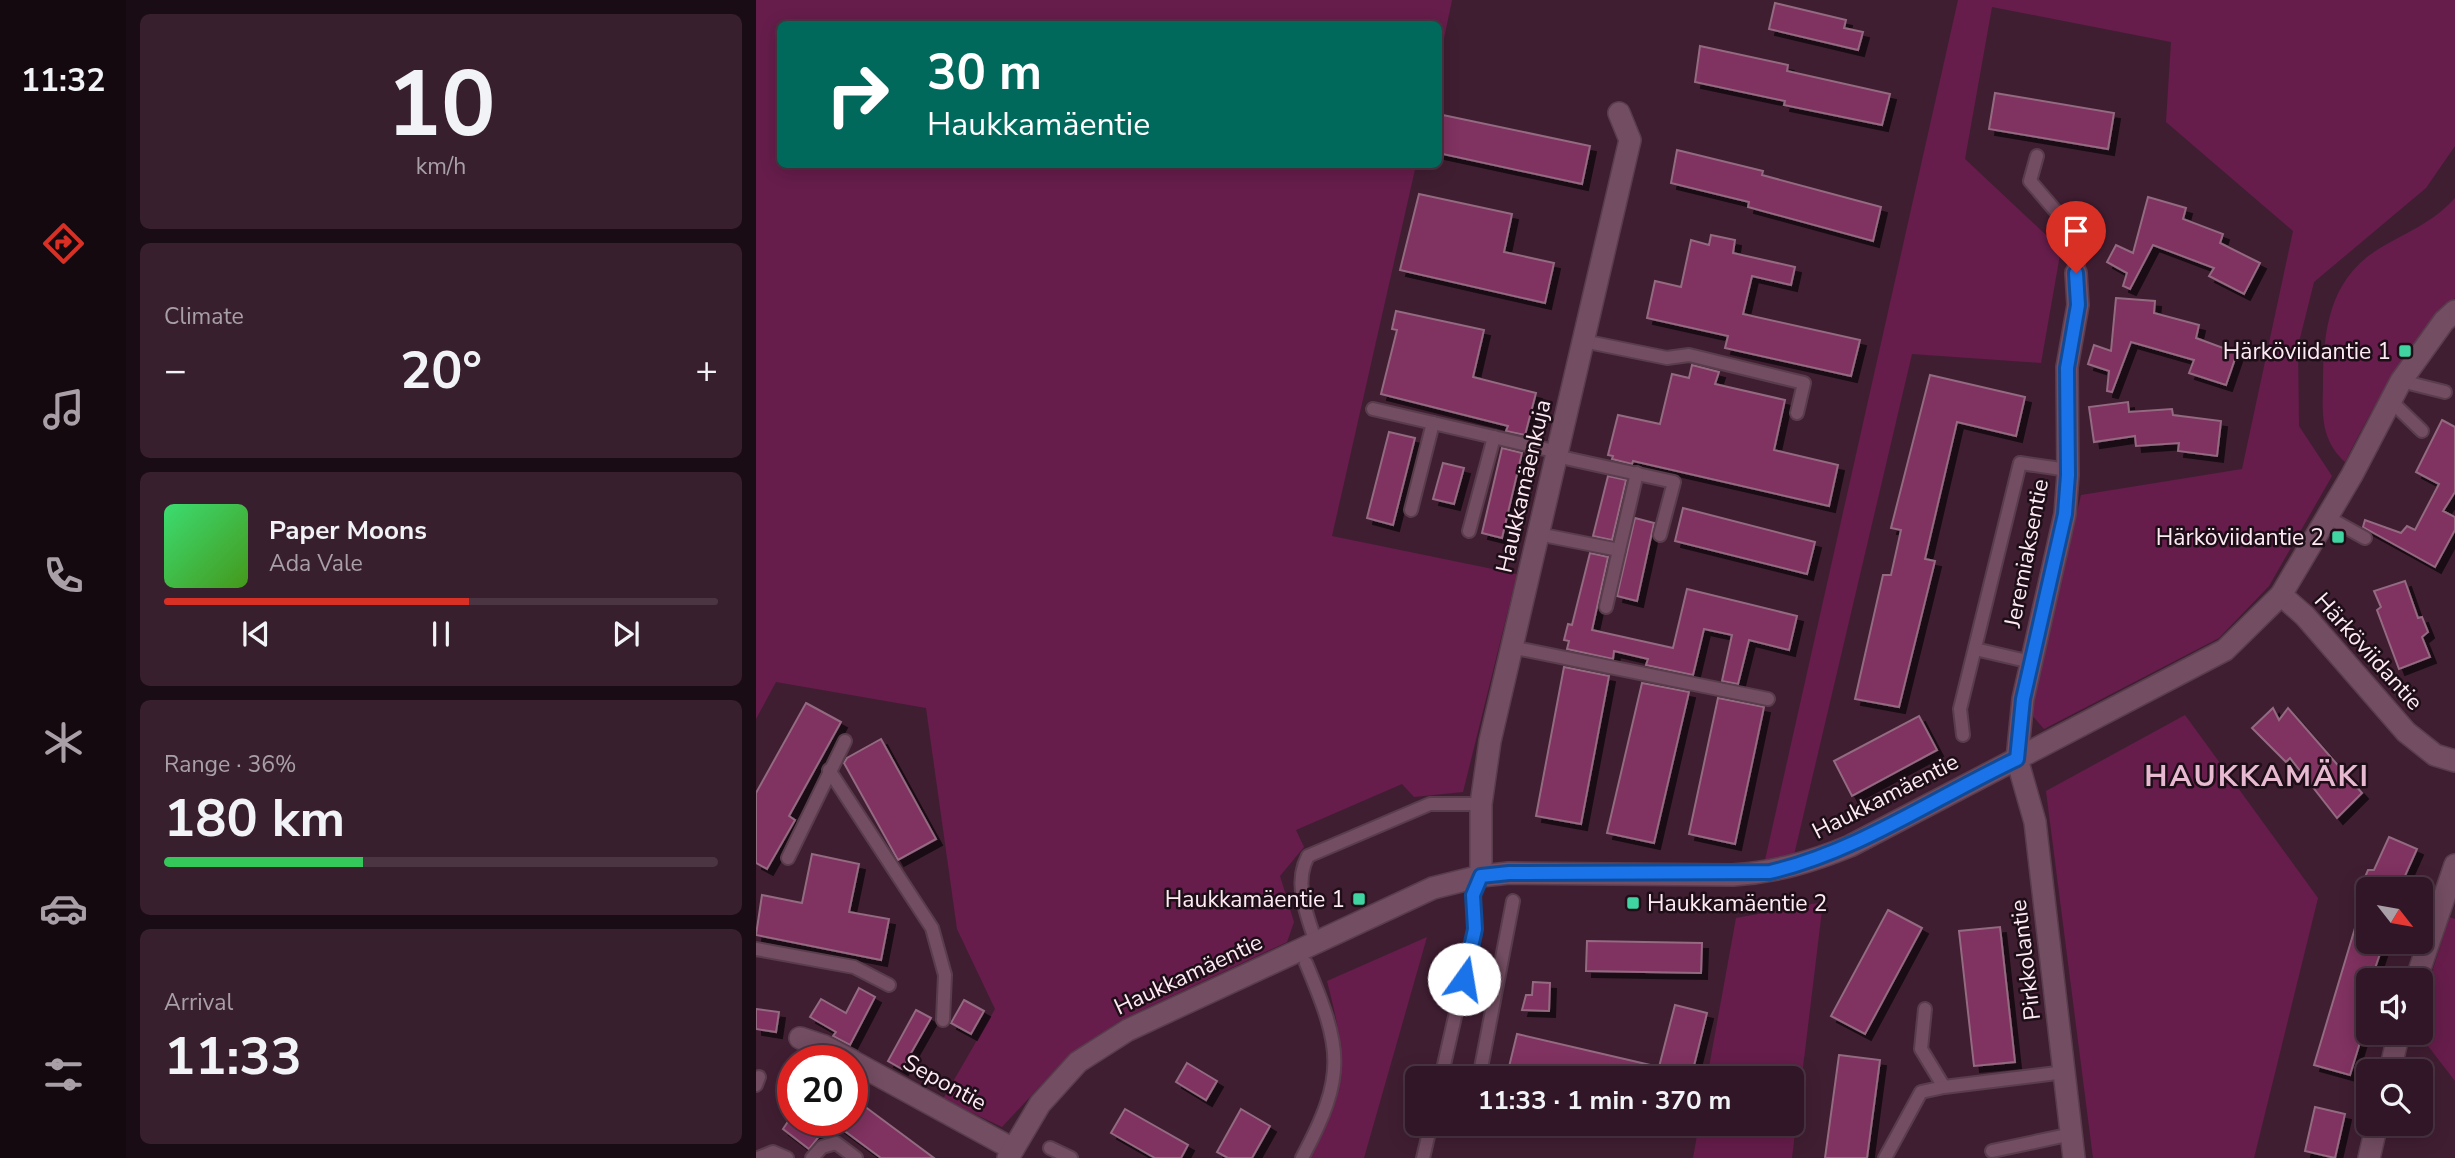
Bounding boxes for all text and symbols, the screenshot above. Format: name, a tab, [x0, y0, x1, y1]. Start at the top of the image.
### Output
text: 30 m	[927, 39, 1042, 106]
text: 10	[386, 43, 496, 167]
icon: right	[812, 49, 903, 140]
text: 11:32	[21, 59, 105, 102]
text: Haukkamäentie	[927, 103, 1150, 146]
text: km/h	[416, 151, 466, 182]
pin	[2046, 201, 2106, 273]
icon: arrive	[2057, 212, 2095, 250]
icon: directions	[39, 219, 88, 268]
text: Climate	[164, 301, 244, 332]
text: 20°	[400, 335, 482, 406]
place label: Härköviidantie 1	[2223, 336, 2391, 367]
marker: Härköviidantie 1	[2397, 343, 2413, 359]
text: −	[164, 345, 187, 396]
text: +	[695, 345, 718, 396]
icon: music	[39, 385, 88, 434]
street label: Haukkamäenkuja	[1488, 396, 1558, 576]
street label: Jeremiaksentie	[1997, 476, 2056, 631]
text: Paper Moons	[269, 513, 427, 548]
place label: Härköviidantie 2	[2156, 522, 2324, 553]
marker: Härköviidantie 2	[2330, 529, 2346, 545]
text: Ada Vale	[269, 548, 363, 579]
icon: phone	[39, 551, 88, 600]
street label: Härköviidantie	[2307, 586, 2430, 717]
icon: previous	[237, 615, 275, 653]
icon: pause	[422, 615, 460, 653]
icon: next	[607, 615, 645, 653]
icon: climate	[39, 718, 88, 767]
street label: Haukkamäentie	[1807, 746, 1964, 847]
text: Range · 36%	[164, 749, 296, 780]
district label: HAUKKAMÄKI	[2144, 756, 2370, 797]
text: 180 km	[164, 783, 345, 854]
north arrow	[2356, 877, 2432, 954]
map controls	[2356, 877, 2433, 1136]
icon: car	[39, 884, 88, 933]
place label: Haukkamäentie 1	[1165, 884, 1345, 915]
place label: Haukkamäentie 2	[1647, 888, 1827, 919]
marker: Haukkamäentie 1	[1351, 891, 1367, 907]
marker: Haukkamäentie 2	[1625, 895, 1641, 911]
street label: Pirkkolantie	[2003, 898, 2048, 1022]
street label: Haukkamäentie	[1109, 926, 1267, 1022]
position arrow	[1427, 942, 1501, 1016]
button: sound	[2356, 968, 2433, 1045]
text: Arrival	[164, 987, 233, 1018]
text: 11:33	[164, 1021, 302, 1092]
speed limit sign: 20	[777, 1045, 868, 1136]
street label: Sepontie	[897, 1047, 992, 1118]
icon: filters	[39, 1050, 88, 1099]
button: search	[2356, 1059, 2433, 1136]
text: 11:33 · 1 min · 370 m	[1478, 1083, 1731, 1118]

